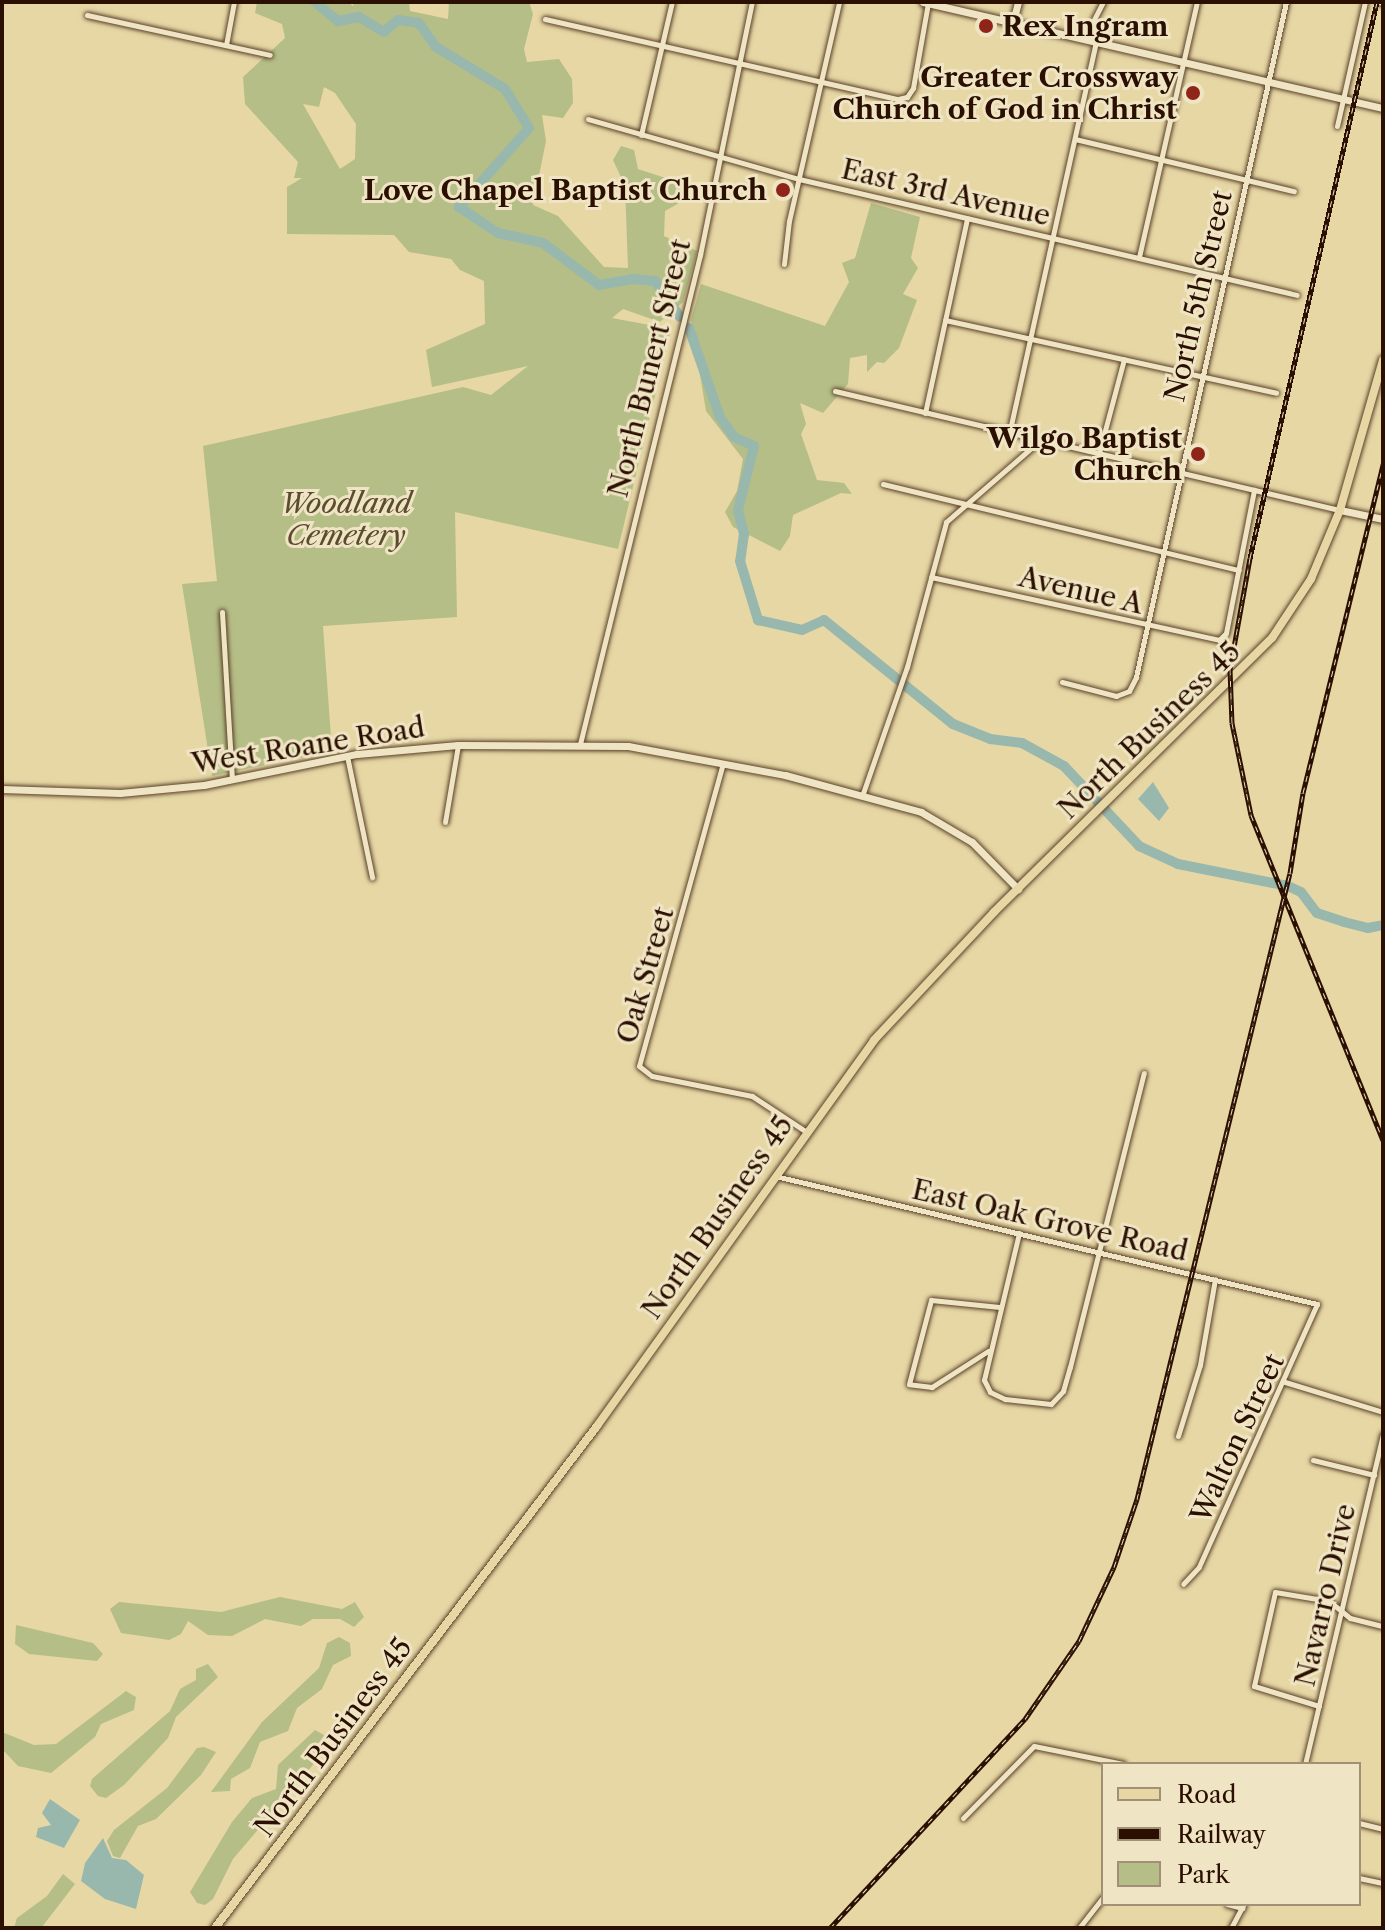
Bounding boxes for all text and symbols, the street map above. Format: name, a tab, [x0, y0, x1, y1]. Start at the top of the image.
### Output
place label: Rex Ingram	[1002, 9, 1169, 43]
marker: Rex Ingram	[977, 17, 995, 35]
place label: Greater Crossway Church of God in Christ	[833, 60, 1177, 126]
marker: Greater Crossway Church of God in Christ	[1184, 84, 1202, 102]
street label: East 3rd Avenue	[838, 152, 1054, 232]
place label: Love Chapel Baptist Church	[364, 173, 767, 207]
marker: Love Chapel Baptist Church	[774, 181, 792, 199]
street label: North 5th Street	[1157, 187, 1239, 405]
street label: North Bunert Street	[601, 235, 697, 501]
place label: Wilgo Baptist Church	[987, 421, 1182, 487]
marker: Wilgo Baptist Church	[1189, 445, 1207, 463]
park label: Woodland Cemetery	[280, 486, 412, 552]
street label: Avenue A	[1015, 559, 1147, 621]
street label: North Business 45	[1051, 634, 1247, 826]
street label: West Roane Road	[189, 710, 427, 780]
street label: Oak Street	[609, 903, 681, 1047]
street label: North Business 45	[634, 1109, 800, 1325]
street label: East Oak Grove Road	[909, 1172, 1191, 1268]
street label: Walton Street	[1183, 1348, 1291, 1528]
street label: Navarro Drive	[1288, 1501, 1362, 1689]
street label: North Business 45	[247, 1631, 419, 1843]
legend	[1101, 1762, 1361, 1906]
text: Road	[1177, 1780, 1236, 1809]
text: Railway	[1177, 1820, 1266, 1849]
text: Park	[1177, 1860, 1229, 1889]

